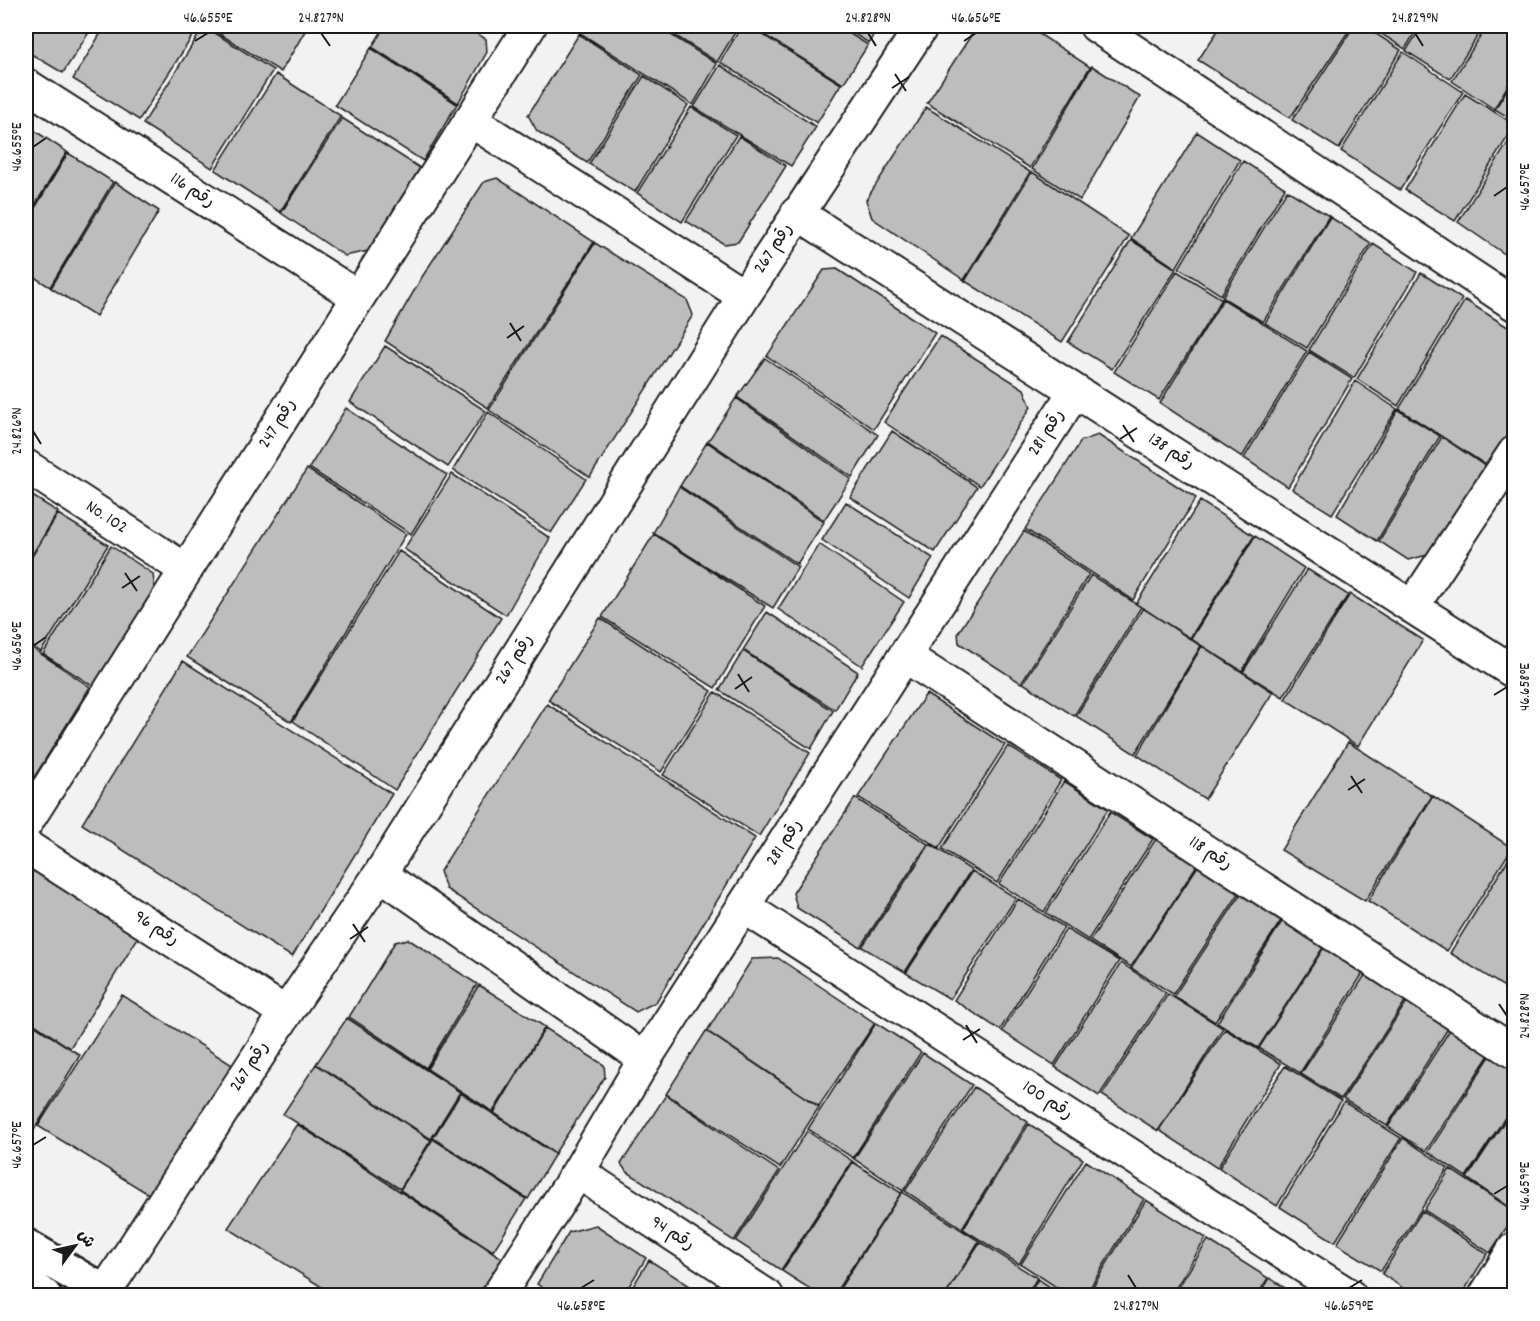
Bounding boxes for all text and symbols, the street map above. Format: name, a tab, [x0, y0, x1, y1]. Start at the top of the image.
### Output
text: 46.655°E	[184, 8, 233, 30]
text: 24.827°N	[298, 8, 344, 30]
text: 24.828°N	[845, 8, 891, 30]
text: 46.656°E	[951, 8, 1001, 30]
text: 24.829°N	[1392, 8, 1438, 30]
text: 46.655°E	[7, 122, 29, 171]
text: 46.657°E	[1515, 163, 1537, 211]
street label: رقم 116	[165, 167, 219, 215]
street label: رقم 267	[748, 219, 800, 279]
street label: رقم 247	[253, 394, 303, 454]
street label: رقم 281	[1023, 405, 1071, 461]
text: 24.826°N	[7, 407, 29, 455]
street label: رقم 138	[1143, 428, 1199, 476]
street label: No. 102	[80, 495, 132, 541]
text: 46.656°E	[7, 621, 29, 671]
street label: رقم 267	[490, 630, 540, 690]
text: 46.658°E	[1515, 663, 1537, 711]
street label: رقم 281	[761, 815, 809, 871]
street label: رقم 118	[1183, 831, 1237, 877]
street label: رقم 96	[129, 905, 183, 953]
text: 24.828°N	[1515, 993, 1537, 1039]
street label: رقم 267	[224, 1037, 276, 1097]
street label: رقم 100	[1017, 1075, 1077, 1127]
text: 46.657°E	[7, 1121, 29, 1169]
text: 46.659°E	[1515, 1161, 1537, 1210]
street label: رقم 94	[645, 1210, 699, 1258]
north arrow	[45, 1216, 105, 1276]
text: ش	[71, 1226, 100, 1253]
text: 46.658°E	[557, 1296, 605, 1318]
text: 24.827°N	[1113, 1296, 1159, 1318]
text: 46.659°E	[1325, 1296, 1374, 1318]

